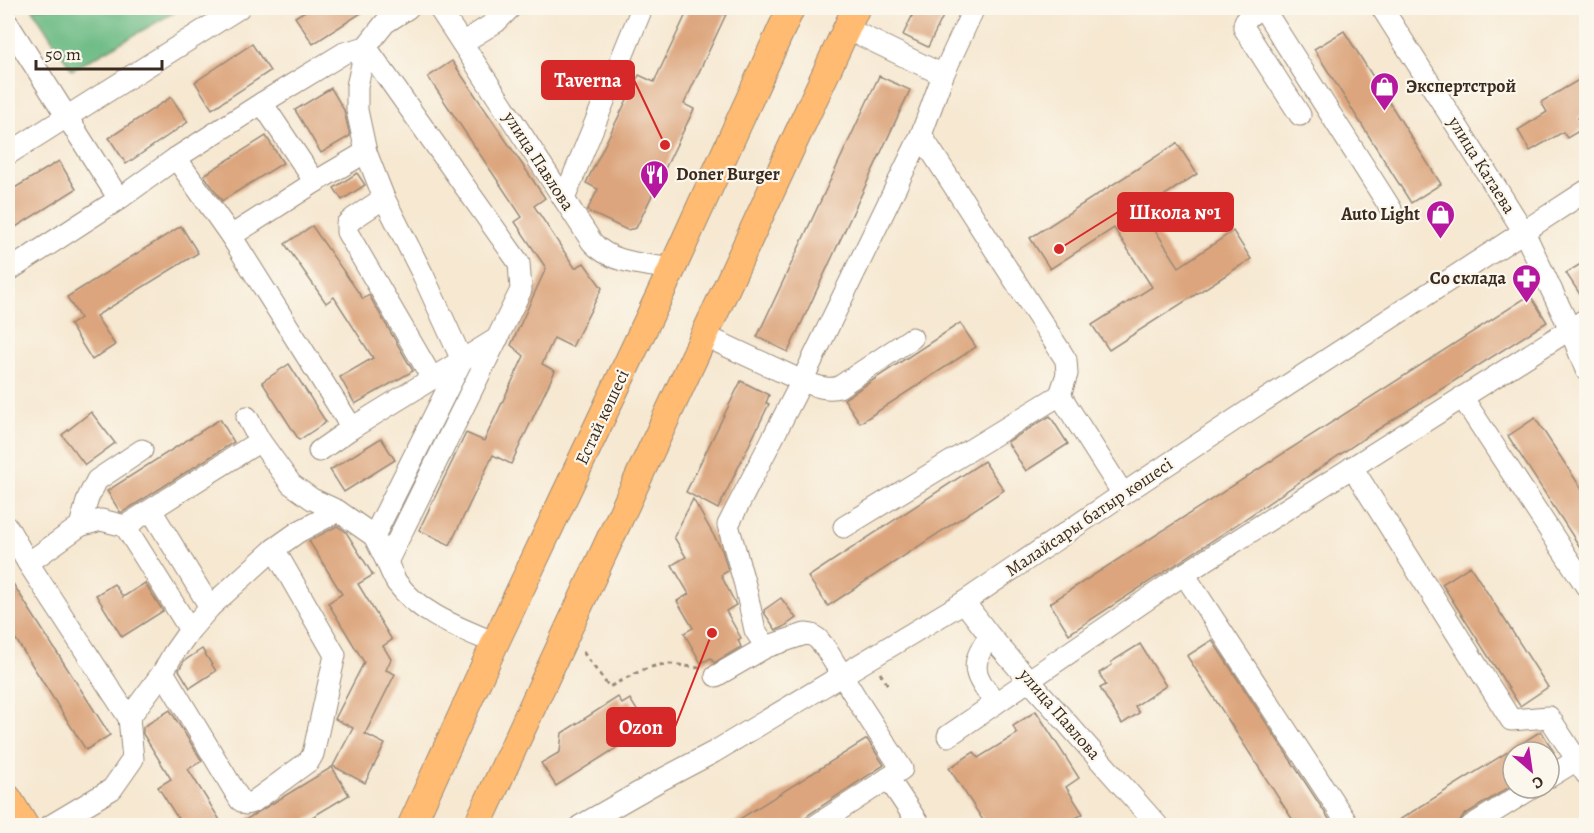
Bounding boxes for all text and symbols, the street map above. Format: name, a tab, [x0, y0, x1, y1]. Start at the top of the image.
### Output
scale bar	[36, 33, 162, 71]
text: 50 m	[45, 42, 81, 66]
callout: Taverna	[542, 61, 634, 99]
text: Taverna	[554, 67, 622, 94]
shop icon: Экспертстрой	[1369, 70, 1401, 112]
place label: Экспертстрой	[1406, 74, 1516, 98]
street label: улица Павлова	[497, 106, 580, 216]
street label: улица Катаева	[1442, 111, 1522, 219]
restaurant icon: Doner Burger	[639, 158, 671, 200]
place label: Doner Burger	[676, 162, 781, 186]
callout: Школа №1	[1118, 193, 1233, 231]
shop icon: Auto Light	[1425, 198, 1457, 240]
text: Школа №1	[1129, 199, 1221, 226]
place label: Auto Light	[1340, 202, 1420, 226]
pharmacy icon: Со склада	[1511, 262, 1543, 304]
place label: Со склада	[1430, 266, 1506, 290]
street label: Естай көшесі	[569, 366, 635, 468]
street label: Малайсары батыр көшесі	[1001, 452, 1177, 582]
street label: улица Павлова	[1013, 662, 1107, 765]
callout: Ozon	[607, 708, 675, 746]
text: Ozon	[619, 714, 663, 741]
north arrow	[1501, 740, 1561, 800]
text: С	[1528, 770, 1547, 794]

